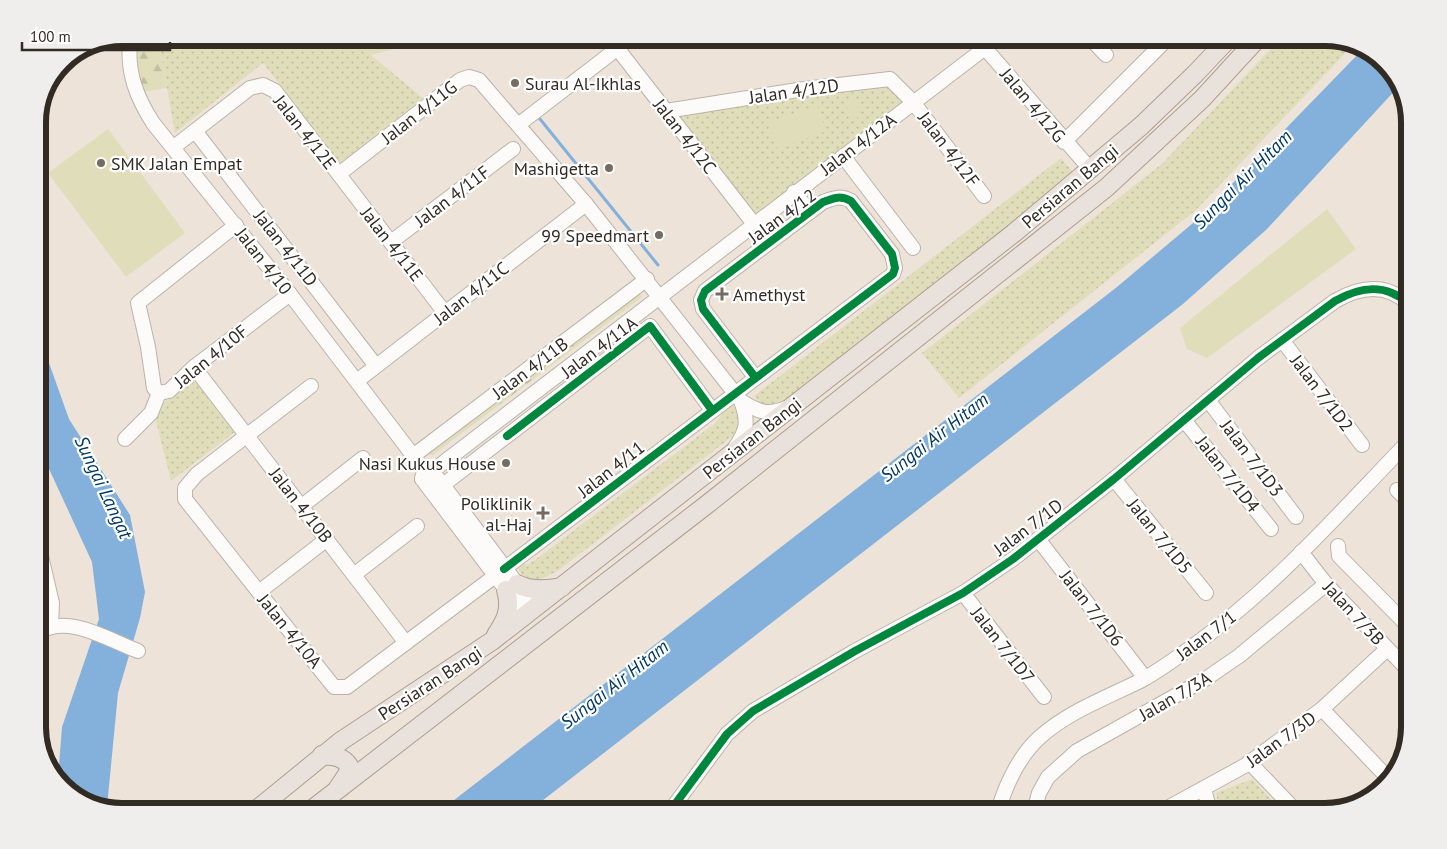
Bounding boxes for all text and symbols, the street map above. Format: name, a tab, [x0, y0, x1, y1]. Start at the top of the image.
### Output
scale bar	[22, 20, 170, 52]
text: 100 m	[30, 27, 71, 46]
street label: Jalan 4/12G	[995, 62, 1071, 147]
place label: Surau Al-Ikhlas	[525, 72, 641, 95]
street label: Jalan 4/12D	[747, 73, 840, 109]
street label: Jalan 4/11G	[376, 75, 461, 149]
marker: Surau Al-Ikhlas	[509, 77, 521, 89]
street label: Jalan 4/12E	[268, 89, 341, 174]
street label: Jalan 4/12C	[648, 93, 721, 178]
street label: Jalan 4/12F	[913, 106, 985, 191]
street label: Jalan 4/12A	[815, 108, 901, 181]
water label: Sungai Air Hitam	[1187, 124, 1297, 234]
street label: Persiaran Bangi	[1017, 139, 1123, 233]
place label: SMK Jalan Empat	[111, 152, 242, 175]
marker: SMK Jalan Empat	[95, 157, 107, 169]
place label: Mashigetta	[514, 157, 599, 180]
street label: Jalan 4/11F	[409, 160, 494, 232]
marker: Mashigetta	[603, 162, 615, 174]
street label: Jalan 4/12	[743, 184, 821, 249]
street label: Jalan 4/11E	[355, 201, 428, 286]
street label: Jalan 4/11D	[248, 204, 323, 291]
street label: Jalan 4/10	[230, 222, 297, 299]
place label: 99 Speedmart	[541, 224, 649, 247]
marker: 99 Speedmart	[653, 229, 665, 241]
street label: Jalan 4/11C	[428, 257, 513, 330]
place label: Amethyst	[733, 283, 805, 306]
marker: Amethyst	[715, 287, 729, 301]
street label: Jalan 4/11A	[556, 311, 642, 384]
street label: Jalan 4/10F	[169, 319, 252, 393]
street label: Jalan 4/11B	[487, 332, 573, 405]
street label: Jalan 7/1D2	[1285, 349, 1358, 436]
water label: Sungai Air Hitam	[875, 387, 993, 487]
street label: Persiaran Bangi	[698, 392, 806, 484]
street label: Jalan 7/1D3	[1215, 414, 1288, 501]
street label: Jalan 7/1D4	[1190, 430, 1265, 517]
water label: Sungai Langat	[70, 432, 139, 543]
street label: Jalan 4/11	[572, 436, 649, 503]
place label: Nasi Kukus House	[359, 452, 496, 475]
marker: Nasi Kukus House	[500, 457, 512, 469]
street label: Jalan 4/10B	[264, 462, 338, 547]
place label: Poliklinik al-Haj	[461, 492, 532, 536]
street label: Jalan 7/1D5	[1122, 493, 1197, 578]
street label: Jalan 7/1D	[988, 494, 1067, 561]
marker: Poliklinik al-Haj	[536, 506, 550, 520]
street label: Jalan 7/1D6	[1054, 564, 1129, 651]
street label: Jalan 7/3B	[1318, 575, 1390, 650]
street label: Jalan 4/10A	[252, 588, 327, 673]
street label: Jalan 7/1D7	[965, 601, 1040, 688]
street label: Jalan 7/1	[1171, 605, 1240, 666]
water label: Sungai Air Hitam	[555, 634, 673, 734]
street label: Persiaran Bangi	[374, 641, 486, 725]
street label: Jalan 7/3A	[1134, 666, 1216, 726]
street label: Jalan 7/3D	[1241, 706, 1320, 773]

